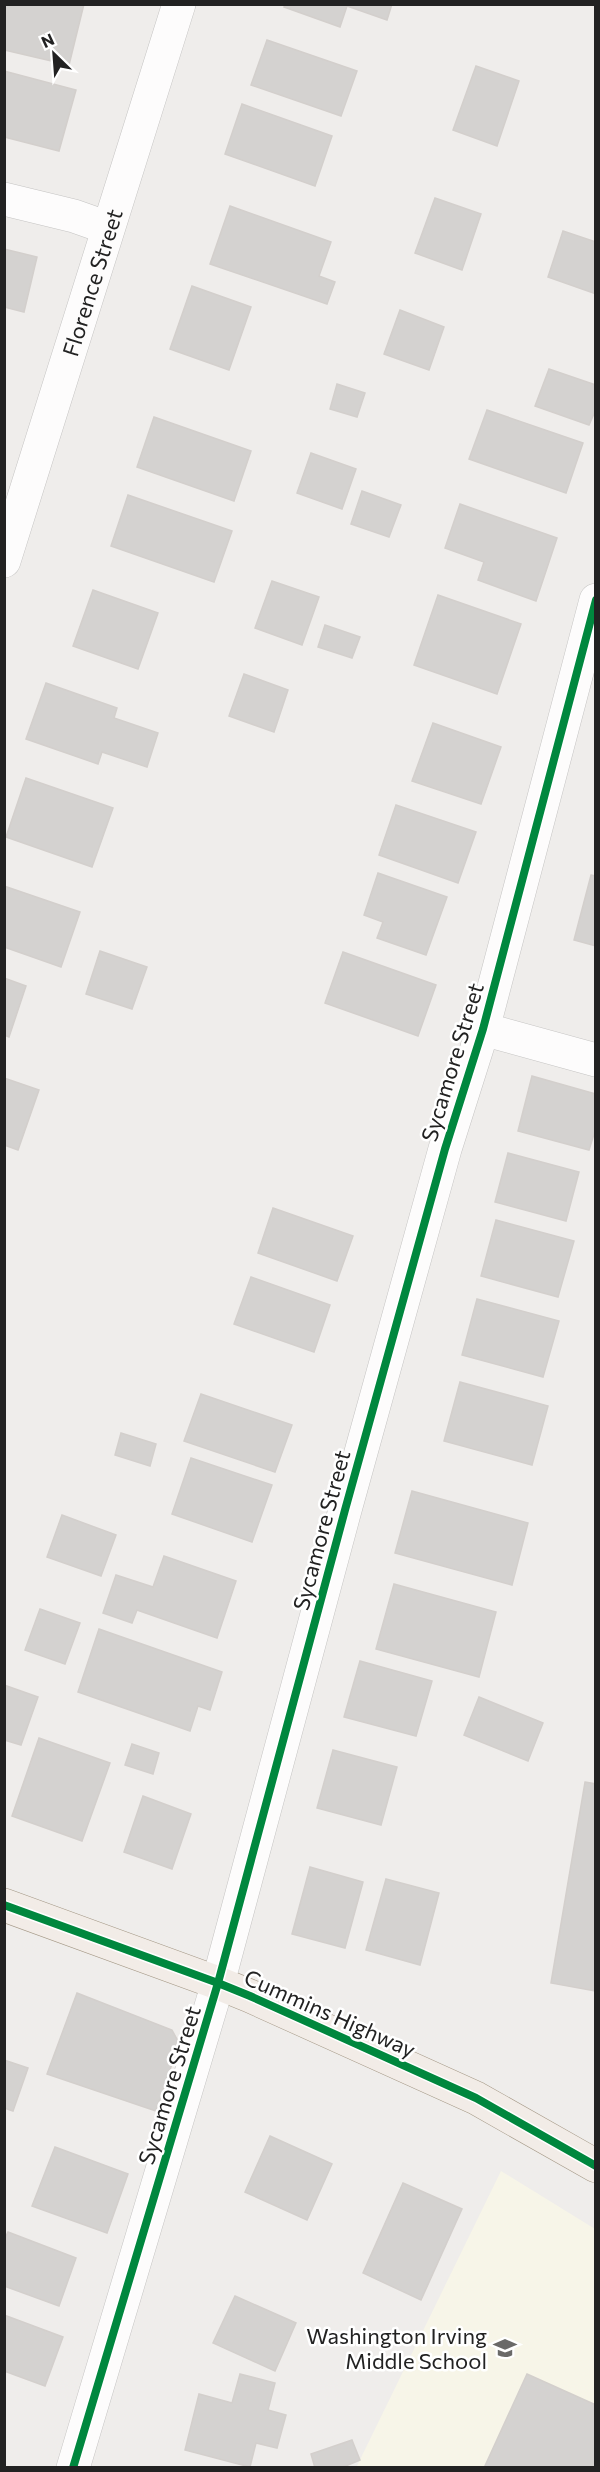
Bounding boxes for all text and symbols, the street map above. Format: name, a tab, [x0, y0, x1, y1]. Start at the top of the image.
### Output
north arrow	[24, 24, 84, 84]
text: N	[38, 29, 57, 51]
street label: Florence Street	[56, 205, 127, 359]
street label: Sycamore Street	[415, 979, 489, 1145]
street label: Sycamore Street	[287, 1447, 355, 1613]
street label: Cummins Highway	[240, 1963, 420, 2063]
street label: Sycamore Street	[132, 2002, 206, 2168]
place label: Washington Irving Middle School	[306, 2322, 487, 2374]
school or university icon: Washington Irving Middle School	[492, 2335, 518, 2361]

